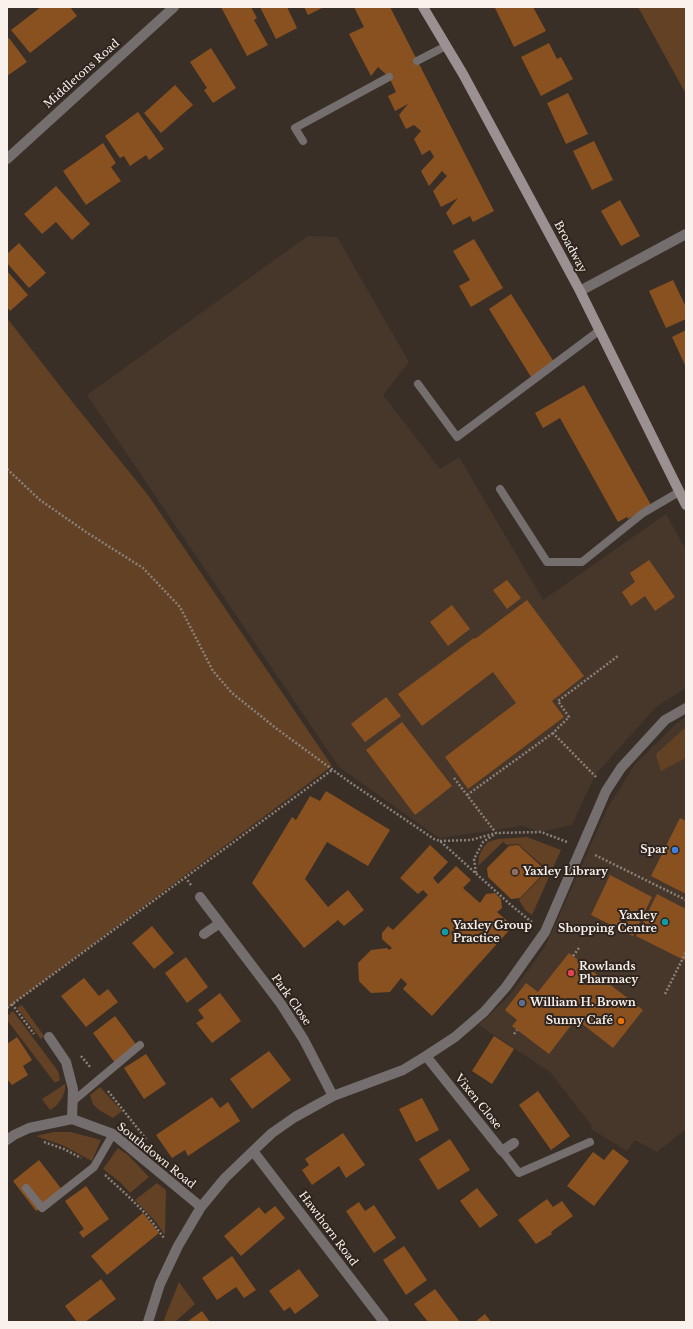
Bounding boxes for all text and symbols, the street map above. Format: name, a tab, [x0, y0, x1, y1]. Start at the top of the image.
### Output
street label: Middletons Road	[42, 37, 122, 111]
street label: Broadway	[551, 219, 589, 275]
place label: Spar	[640, 843, 667, 857]
marker: Spar	[670, 845, 680, 855]
place label: Yaxley Library	[523, 865, 608, 879]
marker: Yaxley Library	[510, 867, 520, 877]
place label: Yaxley Shopping Centre	[558, 909, 657, 935]
marker: Yaxley Shopping Centre	[660, 917, 670, 927]
place label: Yaxley Group Practice	[453, 919, 532, 945]
marker: Yaxley Group Practice	[440, 927, 450, 937]
place label: Rowlands Pharmacy	[579, 960, 638, 986]
marker: Rowlands Pharmacy	[566, 968, 576, 978]
street label: Park Close	[269, 972, 313, 1028]
place label: William H. Brown	[530, 996, 636, 1010]
marker: William H. Brown	[517, 998, 527, 1008]
place label: Sunny Café	[546, 1014, 613, 1028]
marker: Sunny Café	[616, 1016, 626, 1026]
street label: Vixen Close	[452, 1072, 504, 1132]
street label: Southdown Road	[114, 1120, 198, 1192]
street label: Hawthorn Road	[296, 1189, 360, 1269]

